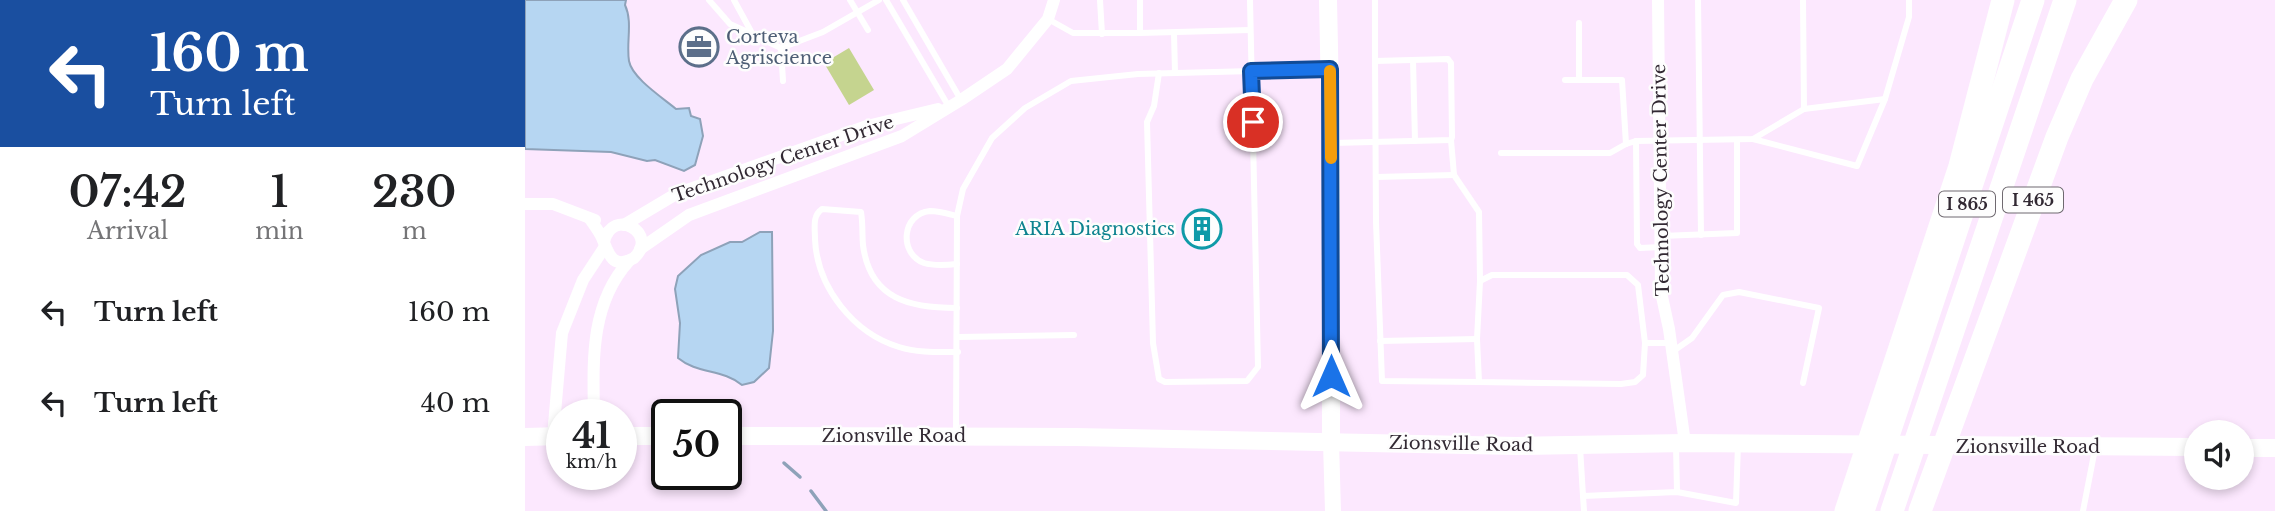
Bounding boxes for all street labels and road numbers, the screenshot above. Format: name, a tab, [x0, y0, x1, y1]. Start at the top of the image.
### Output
street label: Technology Center Drive	[1648, 64, 1674, 296]
street label: Technology Center Drive	[669, 111, 897, 207]
road number: I 465	[2003, 188, 2063, 212]
road number: I 865	[1939, 192, 1995, 216]
street label: Zionsville Road	[822, 425, 966, 447]
street label: Zionsville Road	[1389, 432, 1533, 456]
street label: Zionsville Road	[1956, 436, 2100, 458]

